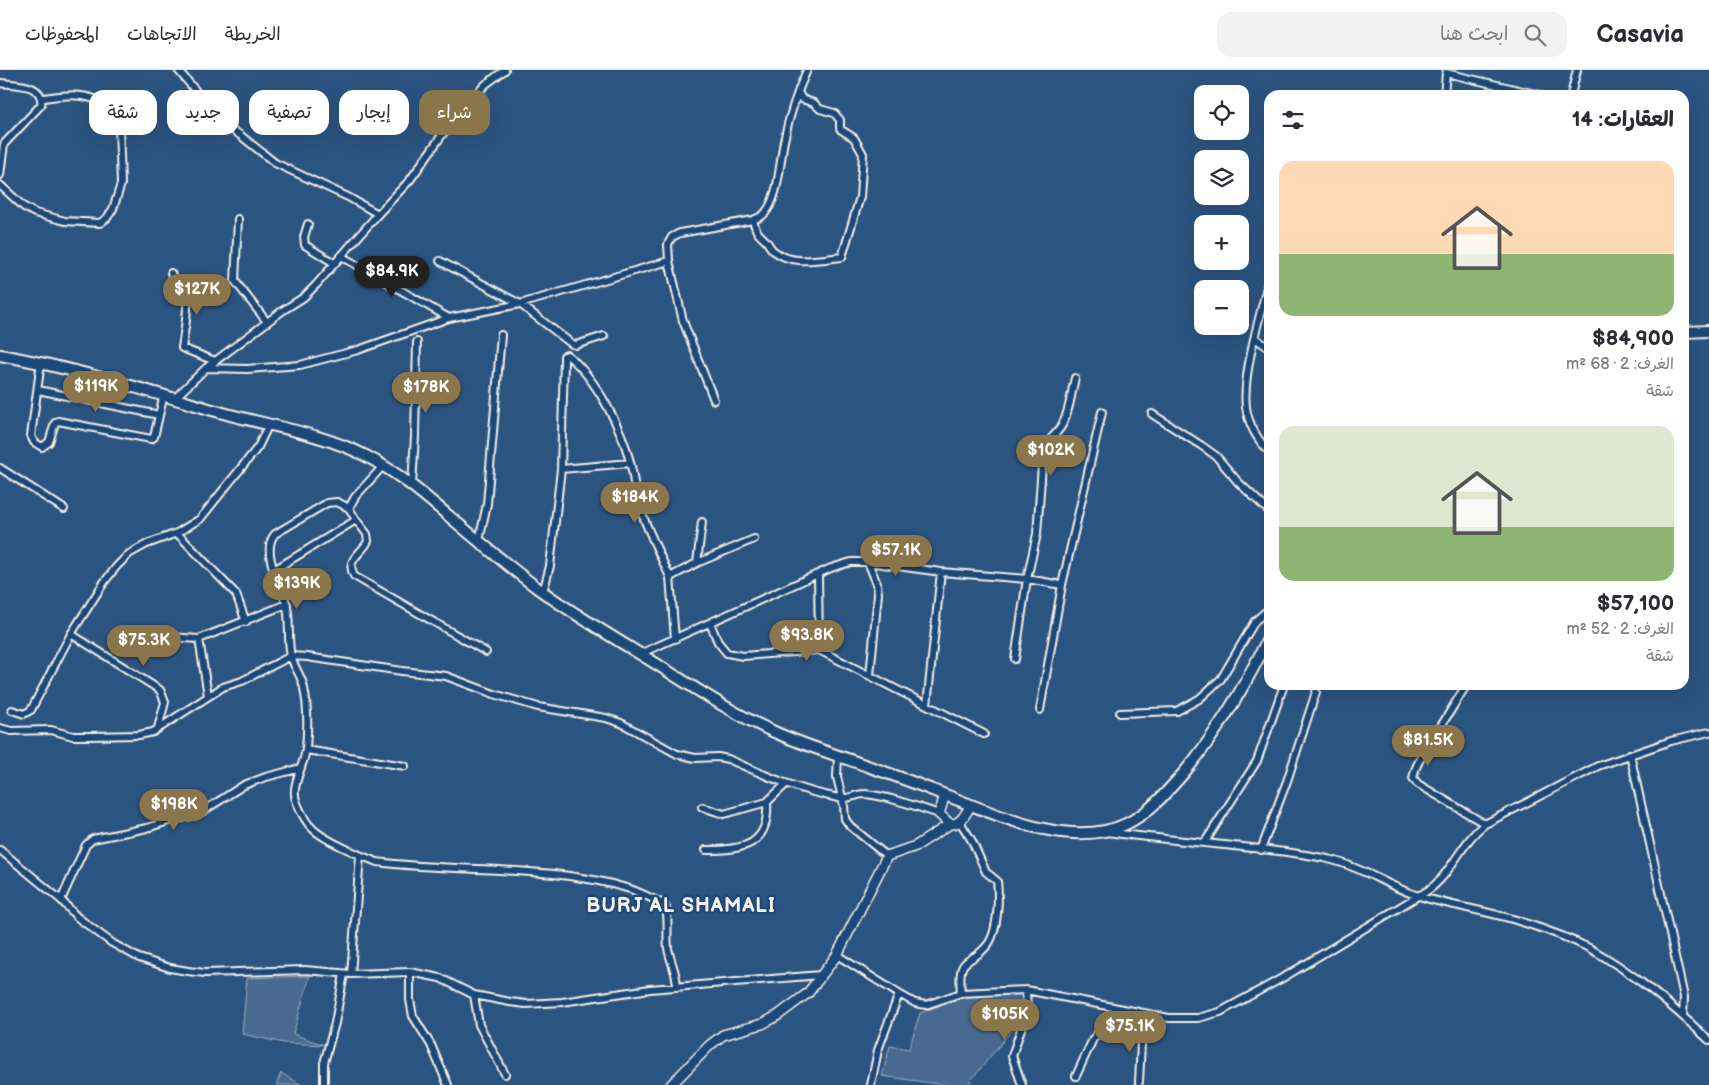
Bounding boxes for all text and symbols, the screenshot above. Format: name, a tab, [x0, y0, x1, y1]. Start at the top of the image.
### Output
search box	[1217, 12, 1567, 57]
text: Casavia	[1597, 20, 1684, 49]
icon: search	[1521, 21, 1549, 49]
text: ابحث هنا	[1440, 23, 1509, 46]
text: المحفوظات	[25, 24, 99, 45]
text: الاتجاهات	[127, 24, 197, 45]
text: الخريطة	[225, 24, 281, 45]
map controls	[1194, 85, 1249, 335]
button: locate	[1194, 85, 1249, 140]
chip: شقة	[89, 90, 157, 135]
chip: جديد	[167, 90, 239, 135]
chip: تصفية	[249, 90, 329, 135]
chip: إيجار	[339, 90, 409, 135]
chip: شراء	[419, 90, 490, 135]
icon: filters	[1279, 106, 1307, 134]
text: العقارات: 14	[1572, 107, 1674, 132]
button: layers	[1194, 150, 1249, 205]
icon: home	[1432, 193, 1522, 283]
button: +	[1194, 215, 1249, 270]
pin: $84.9K	[351, 256, 433, 298]
text: $84.9K	[365, 262, 419, 281]
pin: $127K	[162, 274, 232, 316]
text: $127K	[174, 280, 220, 299]
button: −	[1194, 280, 1249, 335]
text: $84,900	[1592, 326, 1674, 351]
text: الغرف: 2 · 68 m²	[1566, 355, 1674, 374]
pin: $119K	[61, 370, 131, 413]
pin: $178K	[391, 372, 461, 414]
text: $119K	[74, 377, 118, 396]
text: $178K	[403, 378, 449, 397]
text: شقة	[1646, 382, 1674, 401]
pin: $102K	[1016, 434, 1086, 477]
text: $102K	[1027, 441, 1075, 460]
icon: home	[1432, 458, 1522, 548]
pin: $184K	[600, 482, 670, 524]
text: $184K	[611, 488, 659, 507]
pin: $57.1K	[855, 534, 937, 577]
text: $57.1K	[871, 541, 921, 560]
pin: $139K	[262, 568, 332, 610]
text: $139K	[274, 574, 320, 593]
text: $57,100	[1597, 591, 1674, 616]
pin: $93.8K	[766, 620, 848, 662]
text: الغرف: 2 · 52 m²	[1567, 620, 1674, 639]
pin: $75.3K	[103, 624, 185, 667]
text: $93.8K	[780, 626, 834, 645]
text: $75.3K	[118, 631, 170, 650]
text: شقة	[1646, 647, 1674, 666]
pin: $81.5K	[1387, 724, 1469, 767]
text: $81.5K	[1403, 731, 1453, 750]
pin: $198K	[139, 788, 209, 831]
text: $198K	[150, 795, 198, 814]
district label: BURJ AL SHAMALI	[586, 894, 776, 918]
pin: $105K	[970, 998, 1040, 1041]
text: $105K	[981, 1005, 1029, 1024]
pin: $75.1K	[1089, 1010, 1171, 1053]
text: $75.1K	[1105, 1017, 1155, 1036]

